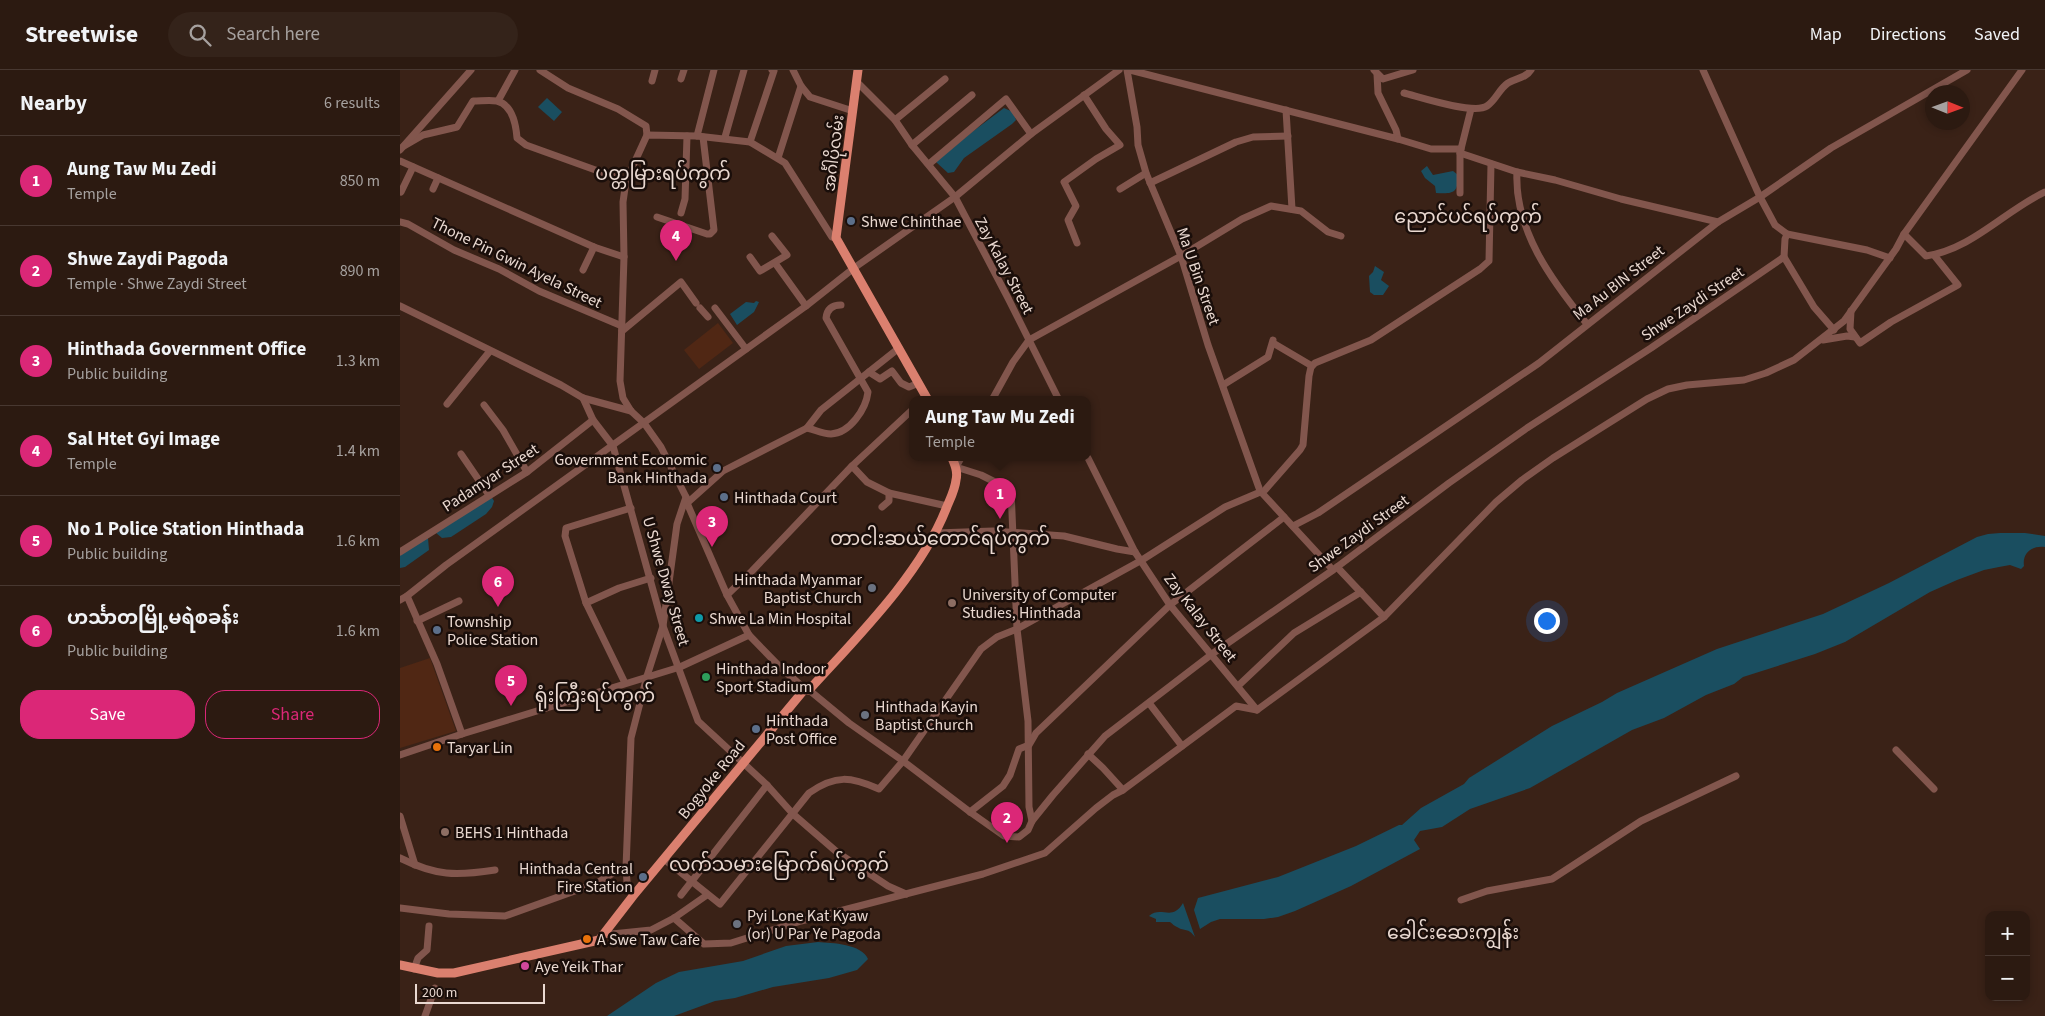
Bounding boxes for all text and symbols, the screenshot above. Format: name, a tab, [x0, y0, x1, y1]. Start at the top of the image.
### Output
search box	[168, 12, 518, 57]
text: Streetwise	[25, 17, 138, 52]
icon: search	[186, 21, 214, 49]
text: Search here	[226, 21, 320, 48]
text: Map	[1810, 22, 1842, 47]
text: Directions	[1870, 22, 1946, 47]
text: Saved	[1974, 22, 2020, 47]
north arrow	[1925, 85, 1970, 130]
text: Nearby	[20, 88, 87, 118]
text: 6 results	[324, 92, 380, 114]
street label: အင်္ဂါပိုလမ်း	[817, 113, 853, 193]
text: Aung Taw Mu Zedi	[67, 156, 216, 183]
district label: ပတ္တမြားရပ်ကွက်	[595, 159, 731, 189]
text: 1	[32, 170, 40, 192]
text: 850 m	[340, 170, 380, 192]
text: Temple	[67, 183, 117, 205]
district label: ညောင်ပင်ရပ်ကွက်	[1394, 202, 1542, 232]
place label: Shwe Chinthae	[861, 211, 962, 233]
street label: Thone Pin Gwin Ayela Street	[428, 212, 606, 314]
street label: Zay Kalay Street	[969, 213, 1039, 319]
marker: Shwe Chinthae	[845, 215, 857, 227]
pin: 4	[660, 220, 692, 261]
street label: Ma U Bin Street	[1171, 225, 1225, 329]
street label: Ma Au BIN Street	[1568, 240, 1669, 326]
text: Shwe Zaydi Pagoda	[67, 246, 228, 273]
text: 2	[32, 260, 40, 282]
text: 890 m	[340, 260, 380, 282]
street label: Shwe Zaydi Street	[1637, 261, 1749, 346]
text: Temple · Shwe Zaydi Street	[67, 273, 247, 295]
text: Hinthada Government Office	[67, 336, 306, 363]
text: 3	[32, 350, 40, 372]
text: 1.3 km	[336, 350, 380, 372]
text: Public building	[67, 363, 167, 385]
popup	[909, 396, 1091, 461]
text: Aung Taw Mu Zedi	[925, 404, 1075, 431]
text: Sal Htet Gyi Image	[67, 426, 220, 453]
text: Temple	[925, 431, 975, 453]
street label: Padamyar Street	[438, 438, 543, 517]
text: 4	[32, 440, 40, 462]
text: 1.4 km	[336, 440, 380, 462]
place label: Government Economic Bank Hinthada	[554, 449, 707, 489]
text: Temple	[67, 453, 117, 475]
marker: Government Economic Bank Hinthada	[711, 462, 723, 474]
pin: 1	[984, 478, 1016, 519]
place label: Hinthada Court	[734, 487, 838, 509]
street label: Shwe Zaydi Street	[1304, 489, 1414, 578]
marker: Hinthada Court	[718, 491, 730, 503]
pin: 3	[696, 506, 728, 547]
street label: U Shwe Dway Street	[637, 514, 695, 649]
text: No 1 Police Station Hinthada	[67, 516, 304, 543]
district label: တာငါးဆယ်တောင်ရပ်ကွက်	[830, 524, 1050, 554]
text: 5	[32, 530, 40, 552]
text: 1.6 km	[336, 530, 380, 552]
text: Public building	[67, 543, 167, 565]
pin: 6	[482, 566, 514, 607]
place label: Hinthada Myanmar Baptist Church	[734, 569, 862, 609]
street label: Zay Kalay Street	[1159, 569, 1242, 667]
marker: Hinthada Myanmar Baptist Church	[866, 582, 878, 594]
place label: University of Computer Studies, Hinthada	[962, 584, 1117, 624]
marker: University of Computer Studies, Hinthada	[946, 597, 958, 609]
text: ဟင်္သာတမြို့မရဲစခန်း	[67, 605, 239, 632]
place label: Shwe La Min Hospital	[709, 608, 851, 630]
your location	[1534, 608, 1560, 634]
place label: Township Police Station	[447, 611, 538, 651]
marker: Shwe La Min Hospital	[693, 612, 705, 624]
text: 6	[32, 620, 40, 642]
text: 1.6 km	[336, 620, 380, 642]
marker: Township Police Station	[431, 624, 443, 636]
text: Public building	[67, 640, 167, 662]
place label: Hinthada Indoor Sport Stadium	[716, 658, 827, 698]
pin: 5	[495, 665, 527, 706]
marker: Hinthada Indoor Sport Stadium	[700, 671, 712, 683]
district label: ရုံးကြီးရပ်ကွက်	[535, 681, 655, 712]
button: Save	[20, 690, 195, 739]
button: Share	[205, 690, 380, 739]
place label: Hinthada Kayin Baptist Church	[875, 696, 978, 736]
marker: Hinthada Kayin Baptist Church	[859, 709, 871, 721]
place label: Hinthada Post Office	[766, 710, 837, 750]
marker: Hinthada Post Office	[750, 723, 762, 735]
street label: Bogyoke Road	[673, 736, 750, 824]
place label: Taryar Lin	[447, 737, 513, 759]
marker: Taryar Lin	[431, 741, 443, 753]
pin: 2	[991, 802, 1023, 843]
place label: BEHS 1 Hinthada	[455, 822, 568, 844]
marker: BEHS 1 Hinthada	[439, 826, 451, 838]
district label: လက်သမားမြောက်ရပ်ကွက်	[669, 850, 889, 880]
place label: Hinthada Central Fire Station	[519, 858, 633, 898]
marker: Hinthada Central Fire Station	[637, 871, 649, 883]
place label: Pyi Lone Kat Kyaw (or) U Par Ye Pagoda	[747, 905, 881, 945]
map controls	[1985, 911, 2030, 1001]
button: +	[1985, 911, 2030, 956]
marker: Pyi Lone Kat Kyaw (or) U Par Ye Pagoda	[731, 918, 743, 930]
district label: ခေါင်းဆေးကျွန်း	[1387, 918, 1519, 950]
place label: A Swe Taw Cafe	[597, 929, 700, 951]
marker: A Swe Taw Cafe	[581, 933, 593, 945]
place label: Aye Yeik Thar	[535, 956, 623, 978]
button: −	[1985, 956, 2030, 1001]
marker: Aye Yeik Thar	[519, 960, 531, 972]
scale bar	[415, 981, 545, 1004]
text: 200 m	[422, 983, 457, 1003]

